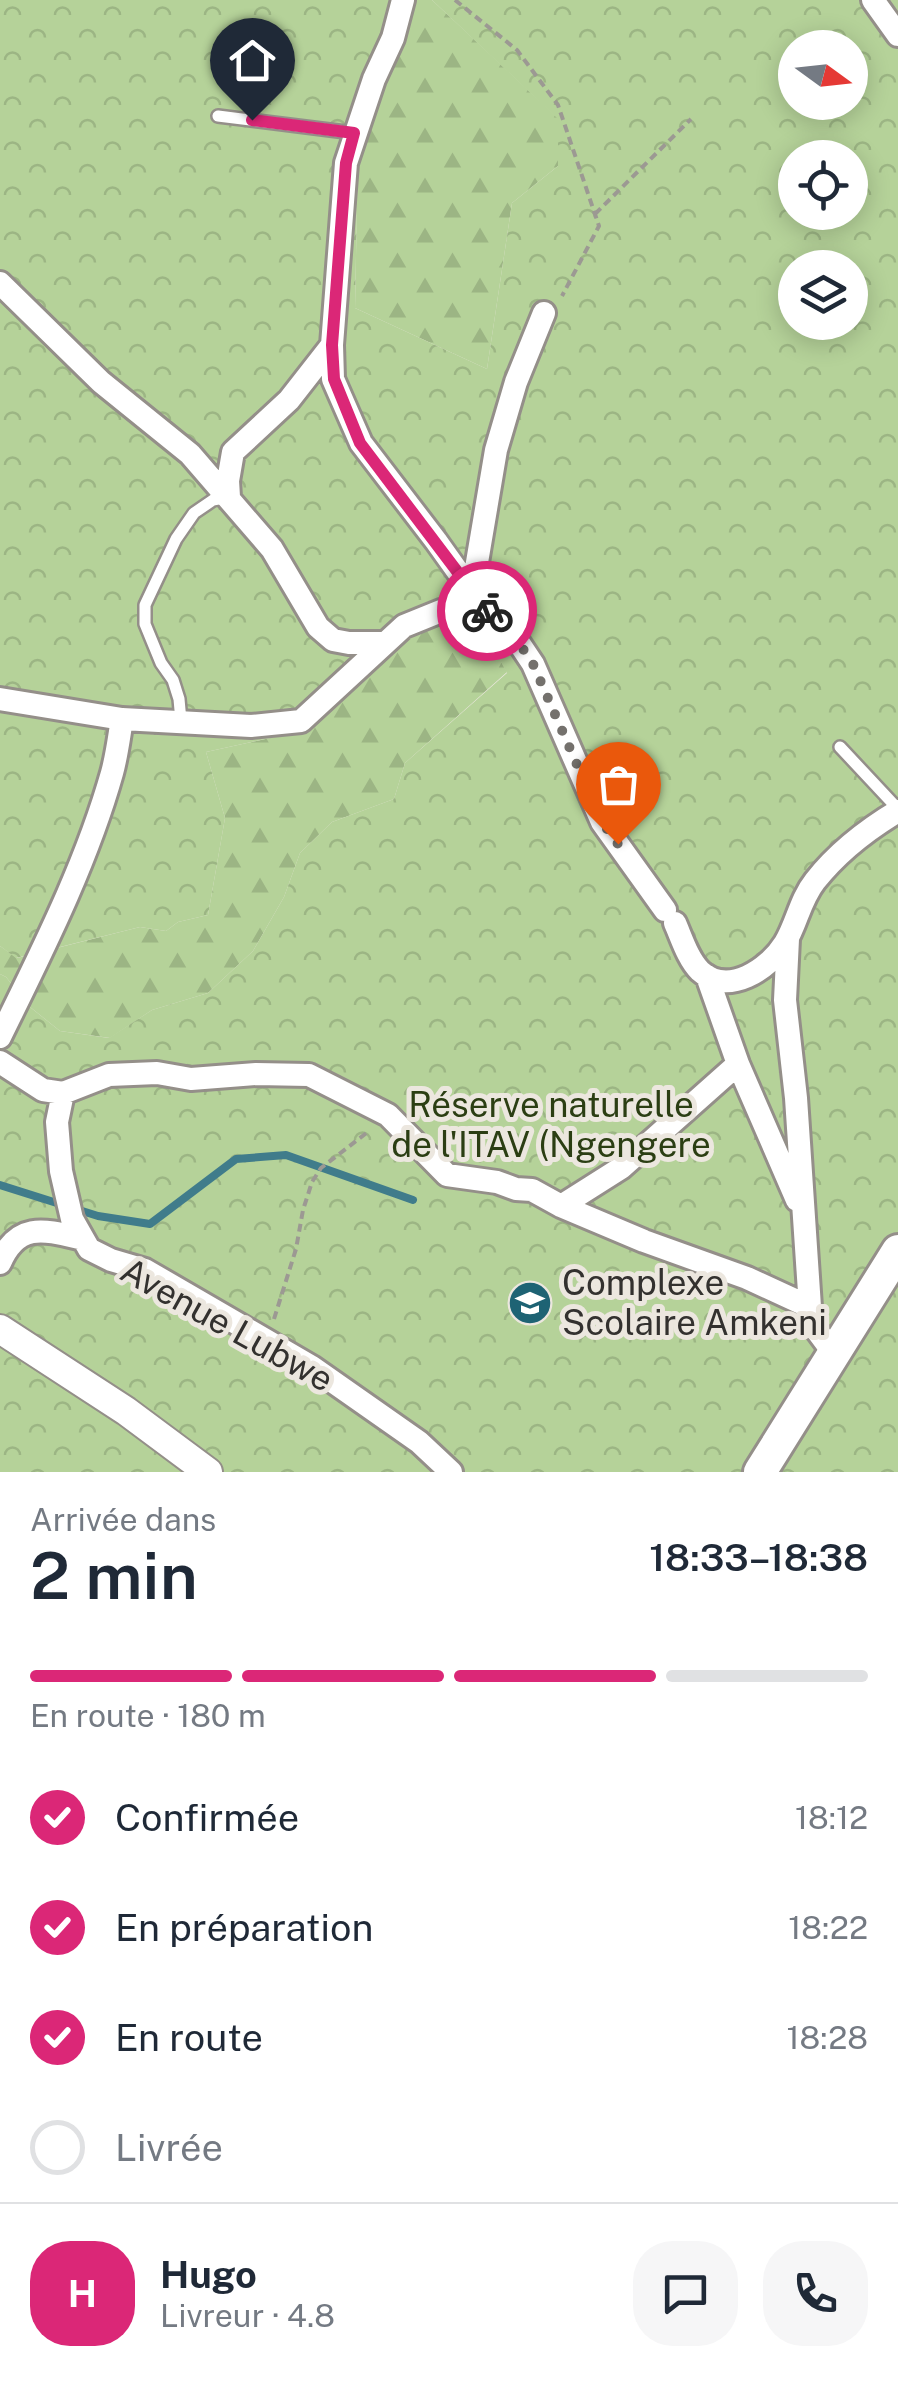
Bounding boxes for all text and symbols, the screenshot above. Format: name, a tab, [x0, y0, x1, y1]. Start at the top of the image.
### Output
pin	[210, 18, 295, 121]
north arrow	[778, 30, 868, 120]
map controls	[778, 30, 868, 340]
icon: home	[225, 33, 280, 88]
button: locate	[778, 140, 868, 230]
button: layers	[778, 250, 868, 340]
courier	[437, 561, 537, 661]
icon: bike	[460, 584, 515, 639]
pin	[576, 742, 661, 845]
icon: bag	[591, 757, 646, 812]
park label: Réserve naturelle de l'ITAV (Ngengere	[391, 1084, 711, 1165]
street label: Avenue Lubwe	[114, 1249, 341, 1400]
place label: Complexe Scolaire Amkeni	[562, 1262, 827, 1343]
school or university icon: Complexe Scolaire Amkeni	[507, 1280, 553, 1326]
text: Arrivée dans	[30, 1501, 216, 1538]
text: 18:33–18:38	[649, 1535, 868, 1580]
text: 2 min	[30, 1537, 198, 1614]
text: En route · 180 m	[30, 1697, 266, 1734]
icon: check	[30, 1790, 85, 1845]
text: Confirmée	[115, 1795, 299, 1840]
text: 18:12	[795, 1799, 868, 1836]
icon: check	[30, 1900, 85, 1955]
text: En préparation	[115, 1905, 373, 1950]
text: 18:22	[788, 1909, 868, 1946]
icon: check	[30, 2010, 85, 2065]
text: En route	[115, 2015, 263, 2060]
text: 18:28	[787, 2019, 868, 2056]
text: Livrée	[115, 2125, 223, 2170]
button: chat	[633, 2241, 738, 2346]
button: phone	[763, 2241, 868, 2346]
text: Hugo	[160, 2252, 257, 2297]
text: H	[68, 2271, 97, 2316]
text: Livreur · 4.8	[160, 2297, 335, 2334]

